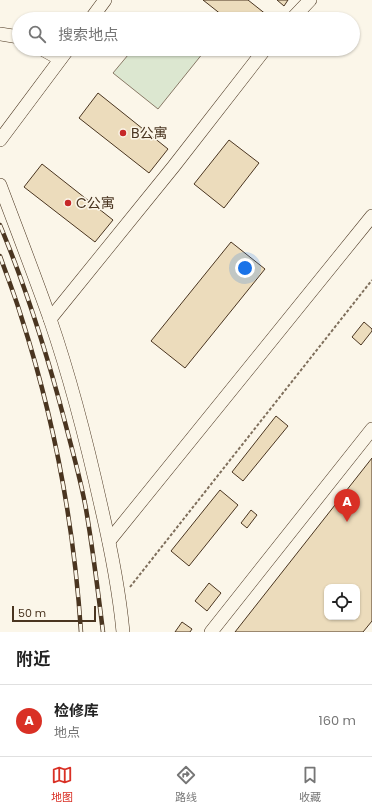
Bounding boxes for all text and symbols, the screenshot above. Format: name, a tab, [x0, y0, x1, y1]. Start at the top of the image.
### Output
search box	[12, 12, 360, 56]
icon: search	[26, 23, 48, 45]
text: 搜索地点	[58, 24, 118, 45]
place label: B公寓	[131, 123, 168, 143]
marker: B公寓	[118, 128, 128, 138]
place label: C公寓	[76, 193, 115, 213]
marker: C公寓	[63, 198, 73, 208]
your location	[235, 258, 255, 278]
pin: A	[334, 489, 360, 522]
map controls	[324, 584, 360, 620]
button: locate	[324, 584, 360, 620]
scale bar	[12, 604, 96, 623]
text: 50 m	[18, 605, 46, 621]
text: 附近	[16, 647, 50, 671]
text: 检修库	[54, 700, 99, 721]
text: A	[24, 711, 34, 730]
text: 160 m	[319, 711, 356, 730]
text: 地点	[54, 723, 80, 742]
tab: 地图	[51, 764, 73, 806]
tab: 路线	[175, 764, 197, 806]
tab: 收藏	[299, 764, 321, 806]

